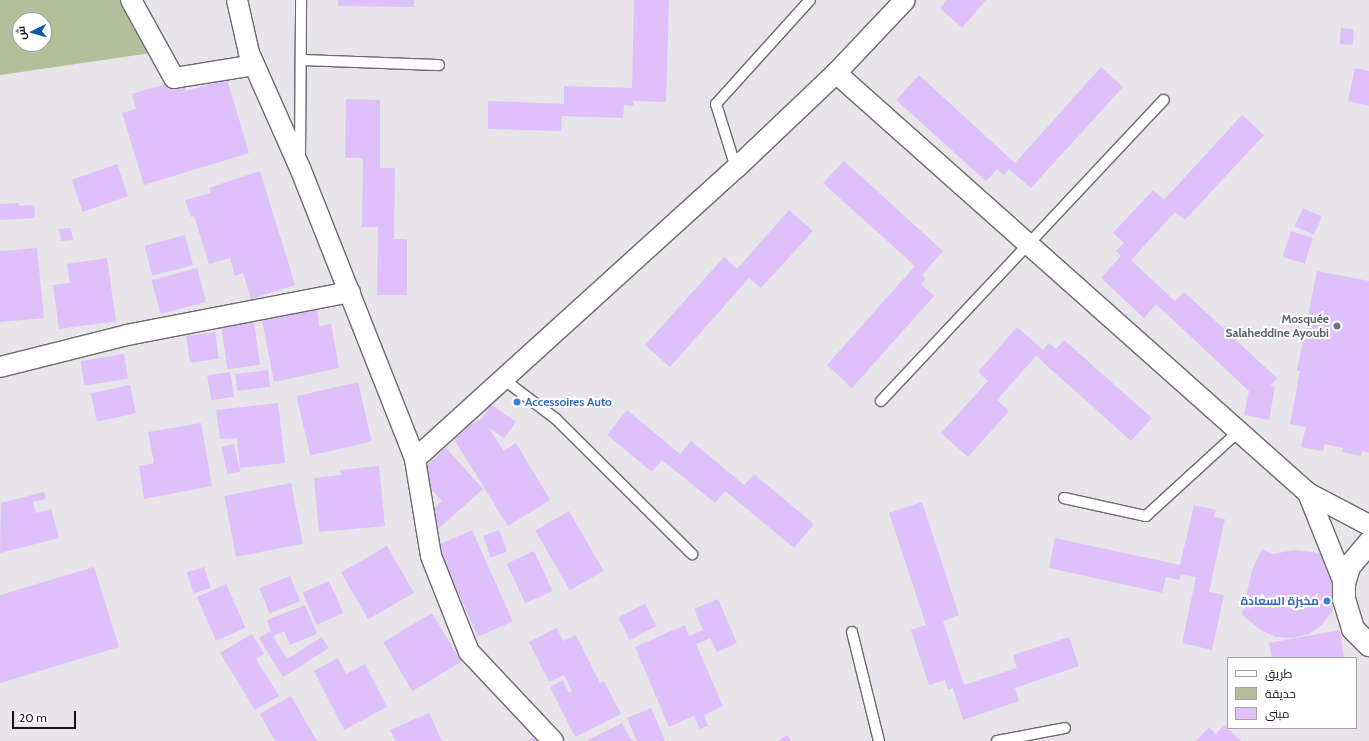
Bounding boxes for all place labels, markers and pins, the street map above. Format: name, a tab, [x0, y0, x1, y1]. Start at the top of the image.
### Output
place label: Mosquée Salaheddine Ayoubi	[1226, 312, 1329, 340]
marker: Mosquée Salaheddine Ayoubi	[1332, 321, 1342, 331]
place label: Accessoires Auto	[525, 395, 612, 409]
marker: Accessoires Auto	[512, 397, 522, 407]
place label: مخبزة السعادة	[1240, 594, 1319, 608]
marker: مخبزة السعادة	[1322, 596, 1332, 606]

